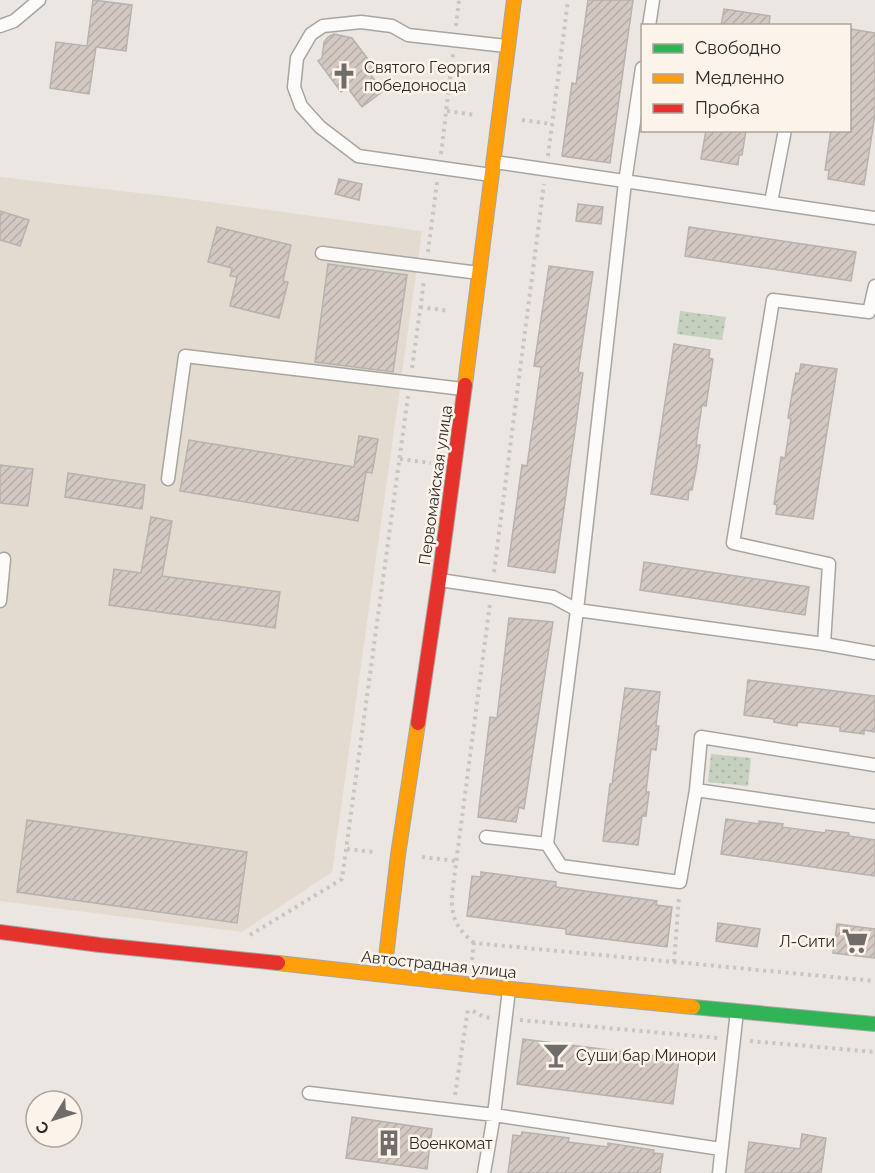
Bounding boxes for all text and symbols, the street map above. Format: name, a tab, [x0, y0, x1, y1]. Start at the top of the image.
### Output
legend	[641, 24, 851, 132]
text: Свободно	[695, 37, 781, 58]
place label: Святого Георгия победоносца	[364, 58, 490, 95]
church icon: Святого Георгия победоносца	[329, 61, 359, 91]
text: Медленно	[695, 67, 784, 88]
text: Пробка	[695, 97, 760, 118]
street label: Первомайская улица	[415, 404, 456, 566]
supermarket icon: Л-Сити	[840, 926, 870, 956]
place label: Л-Сити	[779, 932, 835, 951]
street label: Автострадная улица	[360, 947, 518, 982]
bar icon: Суши бар Минори	[541, 1040, 571, 1070]
place label: Суши бар Минори	[576, 1046, 716, 1065]
north arrow	[24, 1089, 84, 1149]
text: С	[32, 1118, 53, 1138]
building icon: Военкомат	[374, 1128, 404, 1158]
place label: Военкомат	[409, 1134, 493, 1153]

